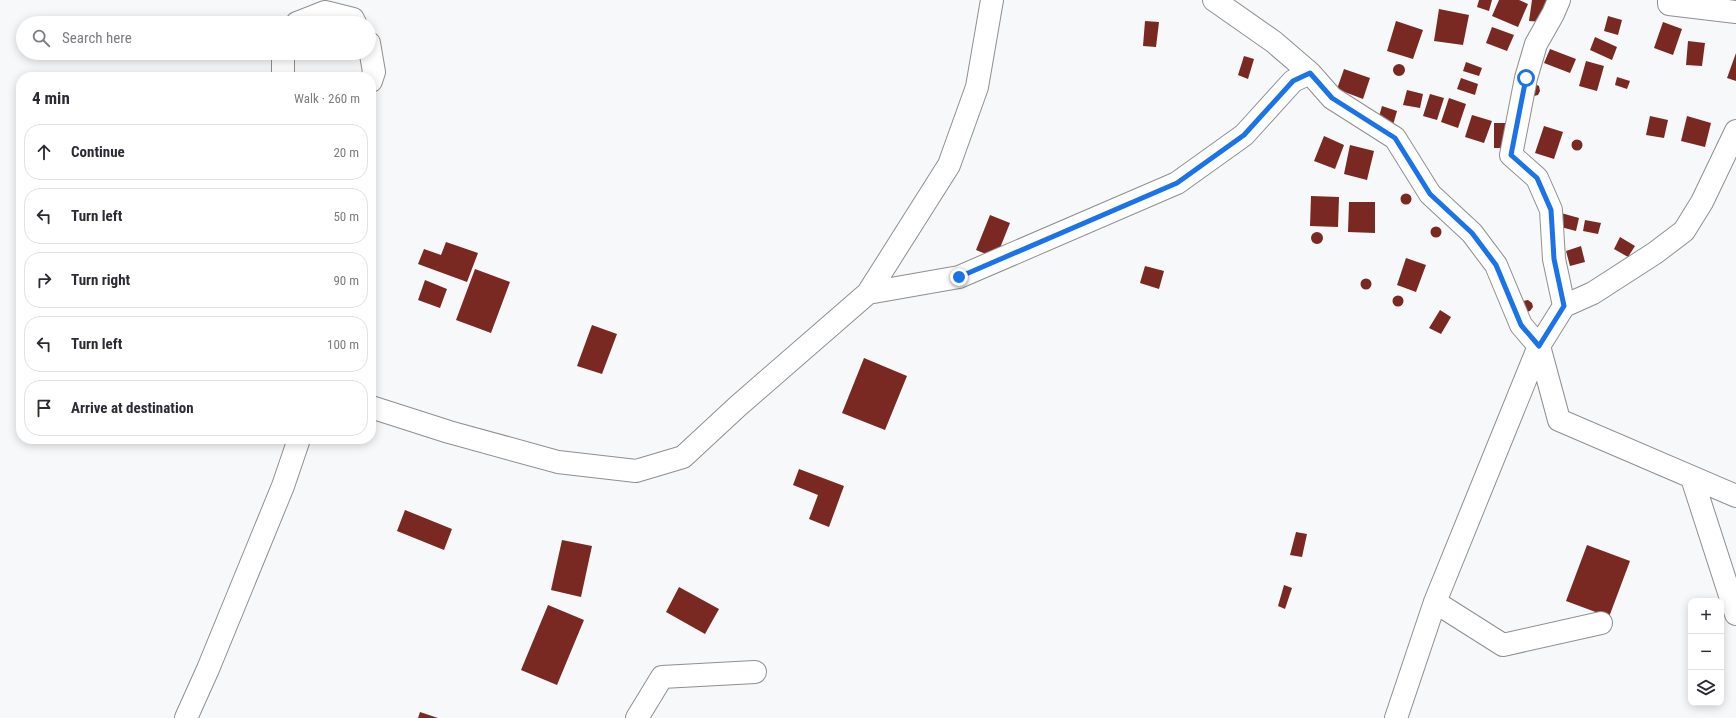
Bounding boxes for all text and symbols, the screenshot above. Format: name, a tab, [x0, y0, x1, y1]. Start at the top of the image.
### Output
search box	[16, 16, 376, 60]
icon: search	[30, 27, 52, 49]
text: Search here	[62, 29, 132, 47]
route start	[1517, 69, 1535, 87]
text: 4 min	[32, 88, 70, 108]
text: Walk · 260 m	[294, 91, 360, 106]
icon: ahead	[33, 141, 55, 163]
text: Continue	[71, 143, 125, 161]
text: 20 m	[333, 145, 359, 160]
icon: left	[33, 205, 55, 227]
text: Turn left	[71, 207, 122, 225]
text: 50 m	[333, 209, 359, 224]
route end	[950, 268, 968, 286]
icon: right	[33, 269, 55, 291]
text: Turn right	[71, 271, 130, 289]
text: 90 m	[333, 273, 359, 288]
icon: left	[33, 333, 55, 355]
text: Turn left	[71, 335, 122, 353]
text: 100 m	[327, 337, 359, 352]
icon: arrive	[33, 397, 55, 419]
text: Arrive at destination	[71, 399, 194, 417]
map controls	[1688, 598, 1724, 706]
button: +	[1688, 598, 1724, 634]
button: −	[1688, 634, 1724, 670]
button: layers	[1688, 670, 1724, 706]

